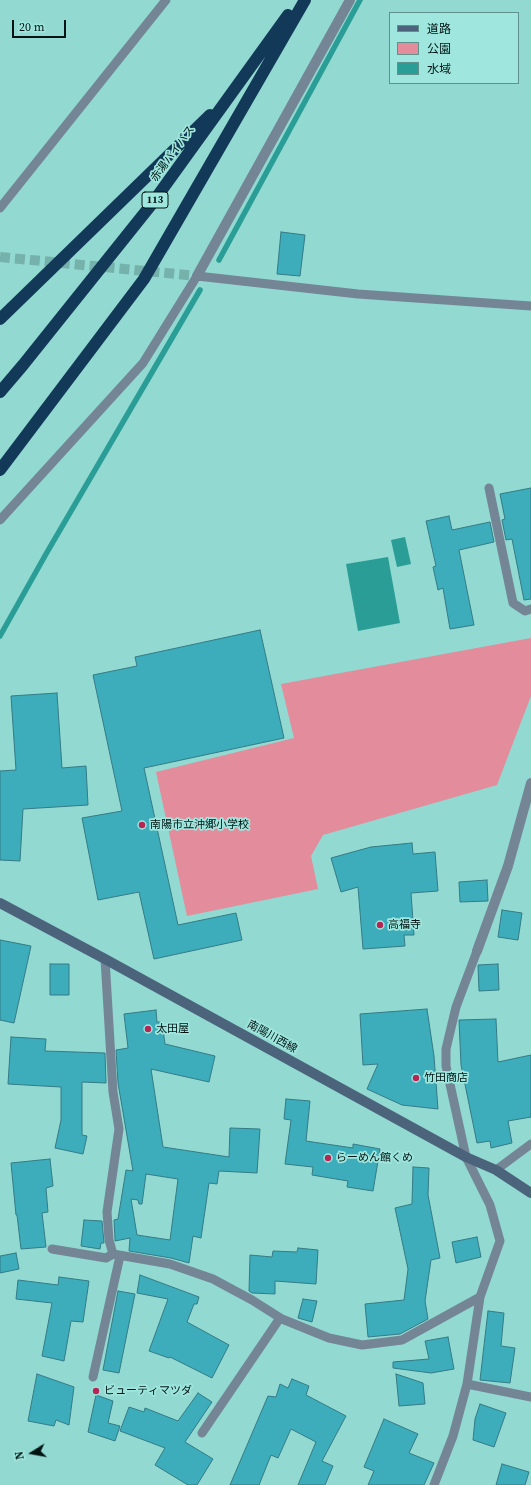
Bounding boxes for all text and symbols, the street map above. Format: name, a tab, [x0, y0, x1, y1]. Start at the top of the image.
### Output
scale bar	[14, 12, 68, 38]
legend	[389, 12, 519, 84]
text: 20 m	[19, 19, 45, 35]
text: 道路	[427, 21, 451, 37]
text: 公園	[427, 41, 451, 57]
text: 水域	[427, 61, 451, 77]
street label: 赤湯バイパス	[148, 123, 198, 185]
road number: 113	[142, 192, 168, 208]
place label: 南陽市立沖郷小学校	[150, 818, 249, 832]
marker: 南陽市立沖郷小学校	[137, 820, 147, 830]
place label: 高福寺	[388, 918, 421, 932]
marker: 高福寺	[375, 920, 385, 930]
street label: 南陽川西線	[245, 1018, 299, 1056]
place label: 太田屋	[156, 1022, 189, 1036]
marker: 太田屋	[143, 1024, 153, 1034]
place label: 竹田商店	[424, 1071, 468, 1085]
marker: 竹田商店	[411, 1073, 421, 1083]
place label: らーめん館くめ	[336, 1151, 413, 1165]
marker: らーめん館くめ	[323, 1153, 333, 1163]
place label: ビューティマツダ	[104, 1384, 192, 1398]
marker: ビューティマツダ	[91, 1386, 101, 1396]
north arrow	[12, 1433, 52, 1473]
text: N	[12, 1450, 28, 1461]

